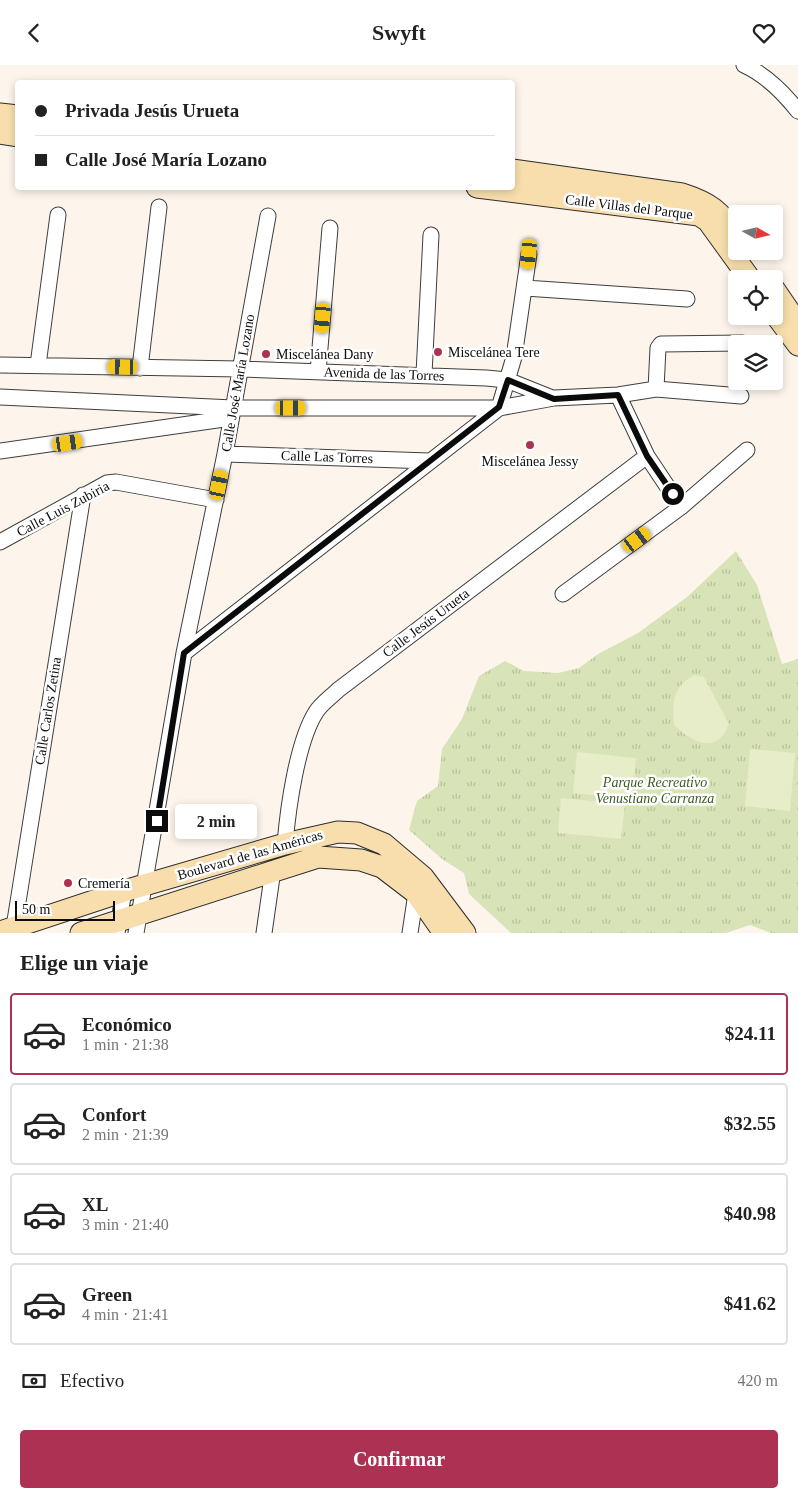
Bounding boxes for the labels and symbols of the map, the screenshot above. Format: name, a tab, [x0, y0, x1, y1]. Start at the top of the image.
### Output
street label: Calle Villas del Parque	[564, 192, 694, 222]
north arrow	[728, 205, 782, 260]
car	[519, 238, 538, 270]
car	[314, 302, 331, 334]
street label: Calle José María Lozano	[218, 313, 258, 453]
place label: Miscelánea Tere	[448, 345, 540, 360]
marker: Miscelánea Tere	[432, 346, 444, 358]
place label: Miscelánea Dany	[276, 347, 374, 362]
marker: Miscelánea Dany	[260, 348, 272, 360]
car	[107, 359, 138, 375]
street label: Avenida de las Torres	[323, 364, 445, 384]
car	[276, 401, 306, 416]
car	[52, 433, 83, 453]
marker: Miscelánea Jessy	[524, 439, 536, 451]
street label: Calle Las Torres	[281, 448, 373, 466]
place label: Miscelánea Jessy	[482, 454, 578, 469]
car	[208, 469, 229, 501]
street label: Calle Luis Zubiria	[14, 478, 113, 540]
route start	[662, 483, 684, 505]
car	[620, 525, 653, 555]
street label: Calle Jesús Urueta	[380, 585, 473, 660]
street label: Calle Carlos Zetina	[32, 655, 64, 766]
park label: Parque Recreativo Venustiano Carranza	[596, 775, 714, 806]
callout: 2 min	[174, 803, 257, 839]
route end	[146, 810, 168, 832]
street label: Boulevard de las Américas	[176, 827, 324, 883]
place label: Cremería	[78, 876, 131, 891]
marker: Cremería	[62, 877, 74, 889]
scale bar	[15, 898, 115, 921]

